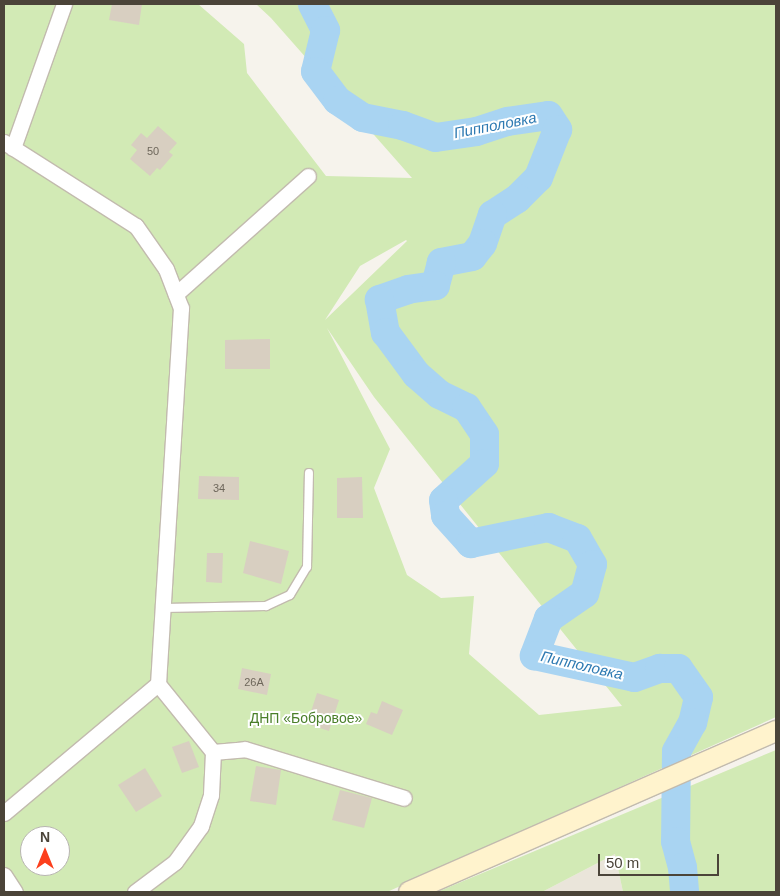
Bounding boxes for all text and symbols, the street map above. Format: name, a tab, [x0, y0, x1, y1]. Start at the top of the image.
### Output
water label: Пипполовка	[452, 108, 538, 142]
house number: 50	[147, 144, 159, 158]
house number: 34	[213, 481, 225, 495]
water label: Пипполовка	[539, 647, 625, 683]
house number: 26А	[244, 675, 264, 689]
park label: ДНП «Бобровое»	[250, 710, 362, 726]
north arrow	[20, 826, 70, 876]
text: N	[40, 829, 50, 845]
scale bar	[600, 844, 721, 876]
text: 50 m	[606, 854, 639, 871]

